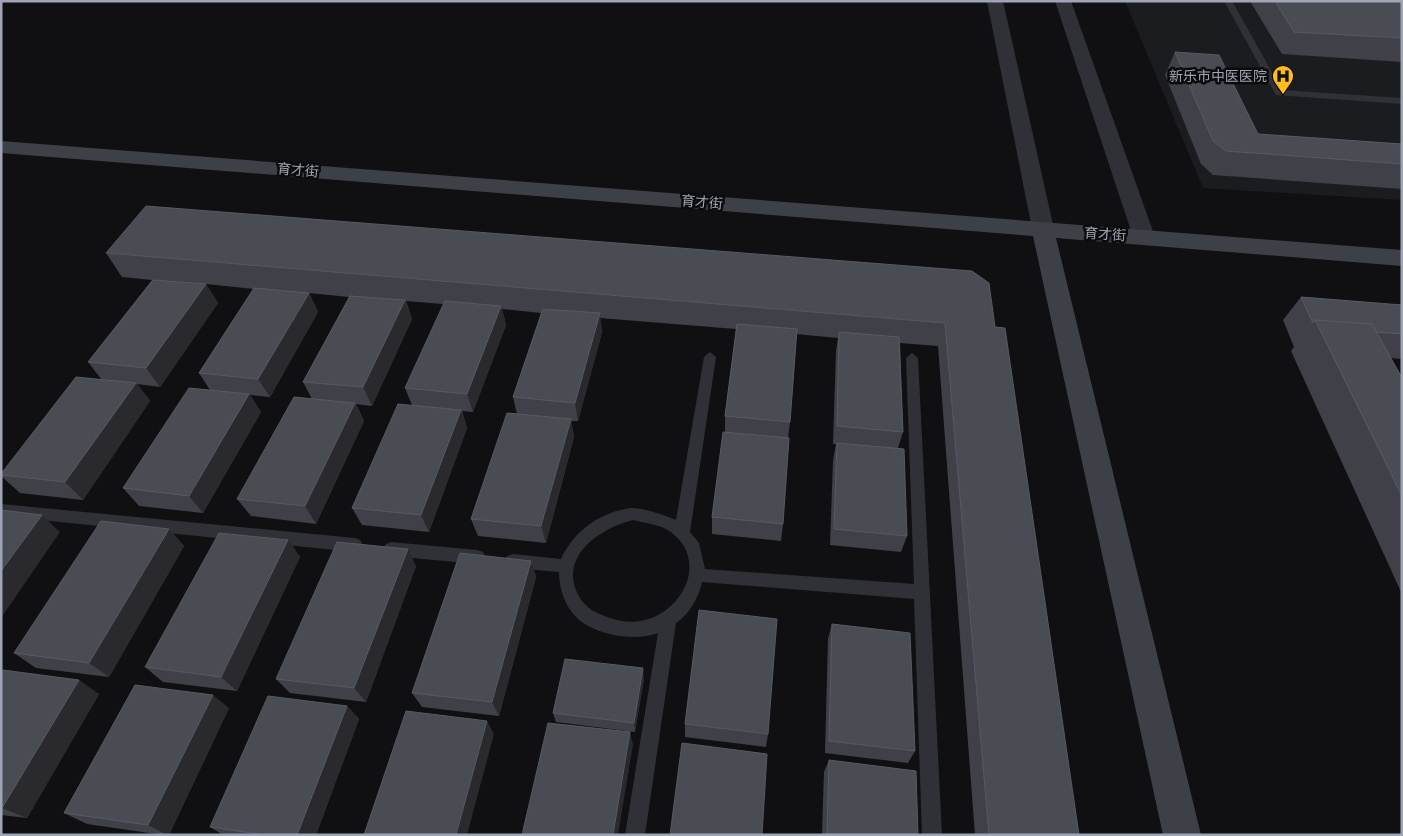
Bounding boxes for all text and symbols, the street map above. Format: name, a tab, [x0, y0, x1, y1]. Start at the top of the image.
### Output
hospital icon: 新乐市中医医院	[1271, 64, 1295, 95]
place label: 新乐市中医医院	[1169, 67, 1267, 85]
street label: 育才街	[276, 159, 320, 181]
street label: 育才街	[680, 191, 724, 213]
street label: 育才街	[1083, 224, 1127, 244]

